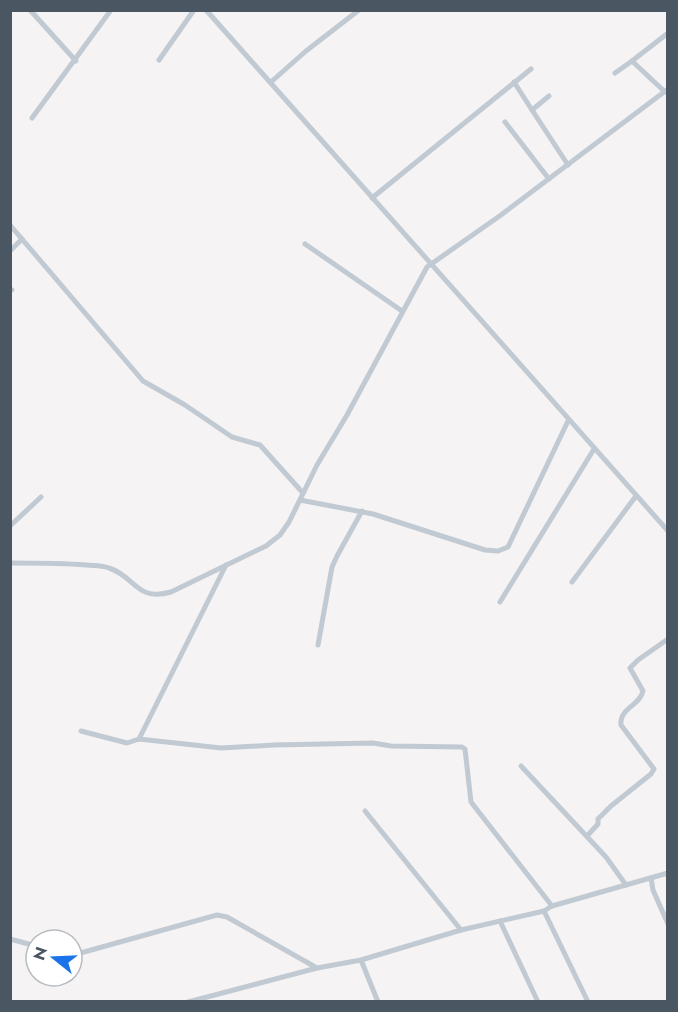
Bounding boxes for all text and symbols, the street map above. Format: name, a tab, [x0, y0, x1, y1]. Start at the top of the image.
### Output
north arrow	[24, 928, 84, 988]
text: N	[27, 944, 53, 963]

